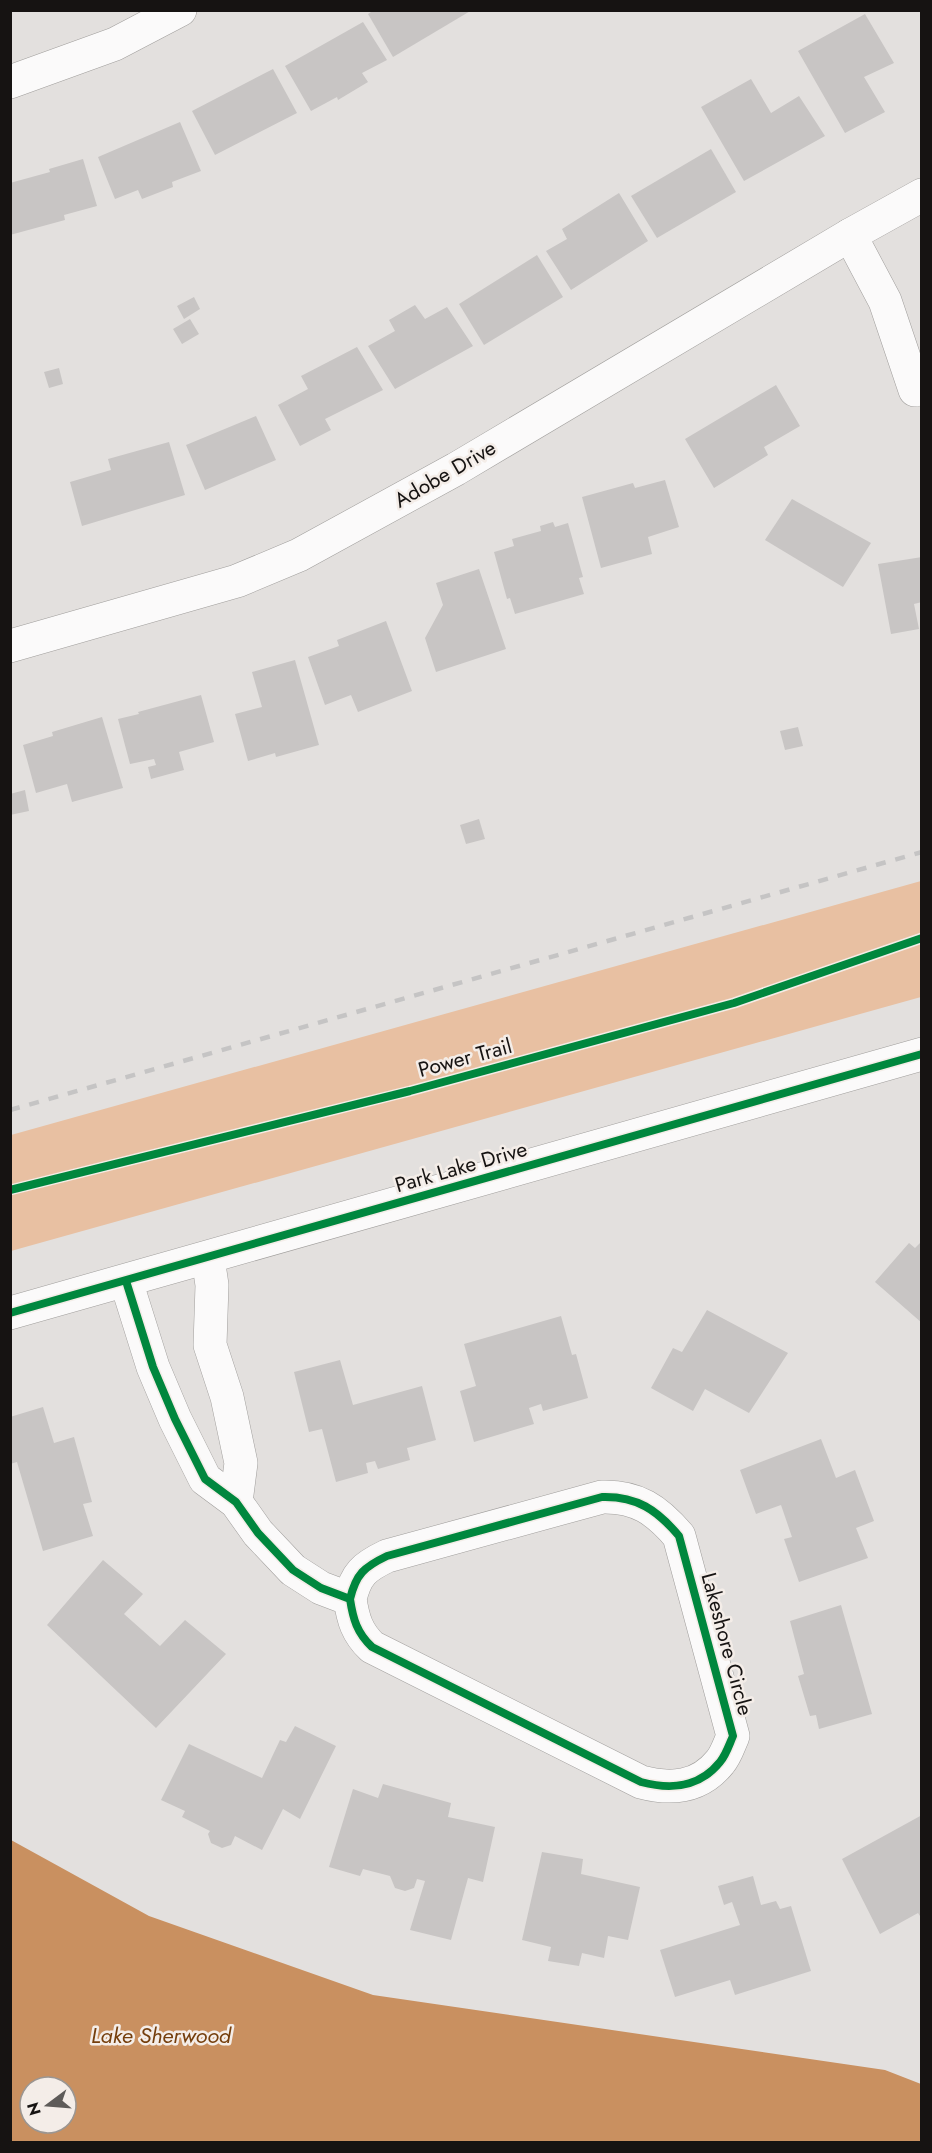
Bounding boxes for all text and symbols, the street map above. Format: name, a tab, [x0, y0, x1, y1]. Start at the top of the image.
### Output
street label: Adobe Drive	[389, 433, 502, 515]
street label: Power Trail	[415, 1031, 515, 1085]
street label: Park Lake Drive	[391, 1134, 531, 1200]
street label: Lakeshore Circle	[694, 1569, 761, 1719]
water label: Lake Sherwood	[91, 2019, 233, 2051]
north arrow	[18, 2075, 78, 2135]
text: N	[21, 2100, 47, 2118]

